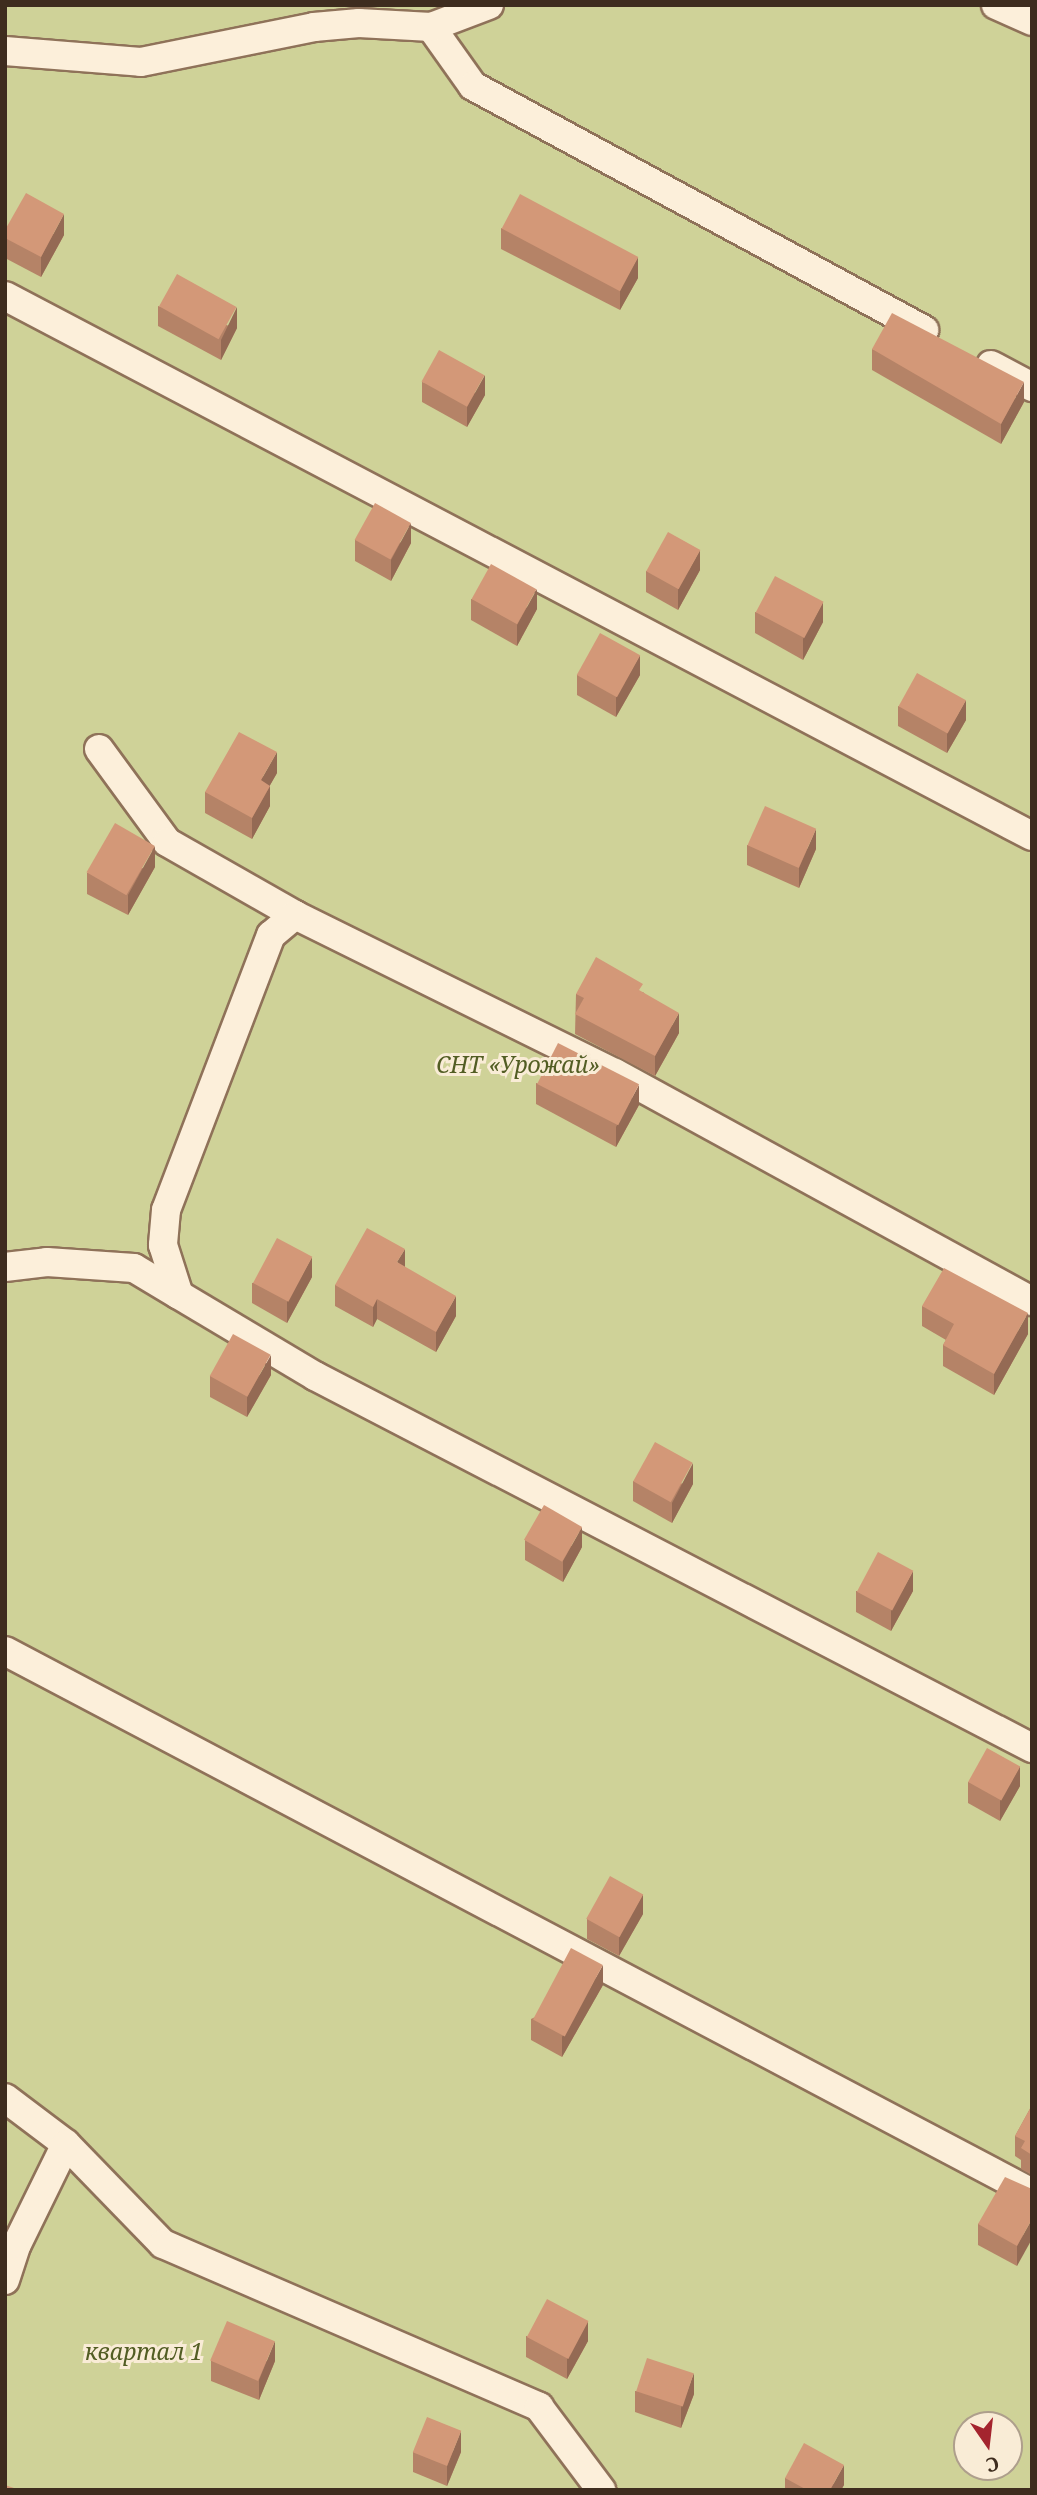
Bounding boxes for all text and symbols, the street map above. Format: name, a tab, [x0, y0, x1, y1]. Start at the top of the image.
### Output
park label: СНТ «Урожай»	[436, 1050, 600, 1078]
park label: квартал 1	[85, 2337, 203, 2365]
north arrow	[953, 2411, 1023, 2481]
text: С	[983, 2450, 1002, 2479]

